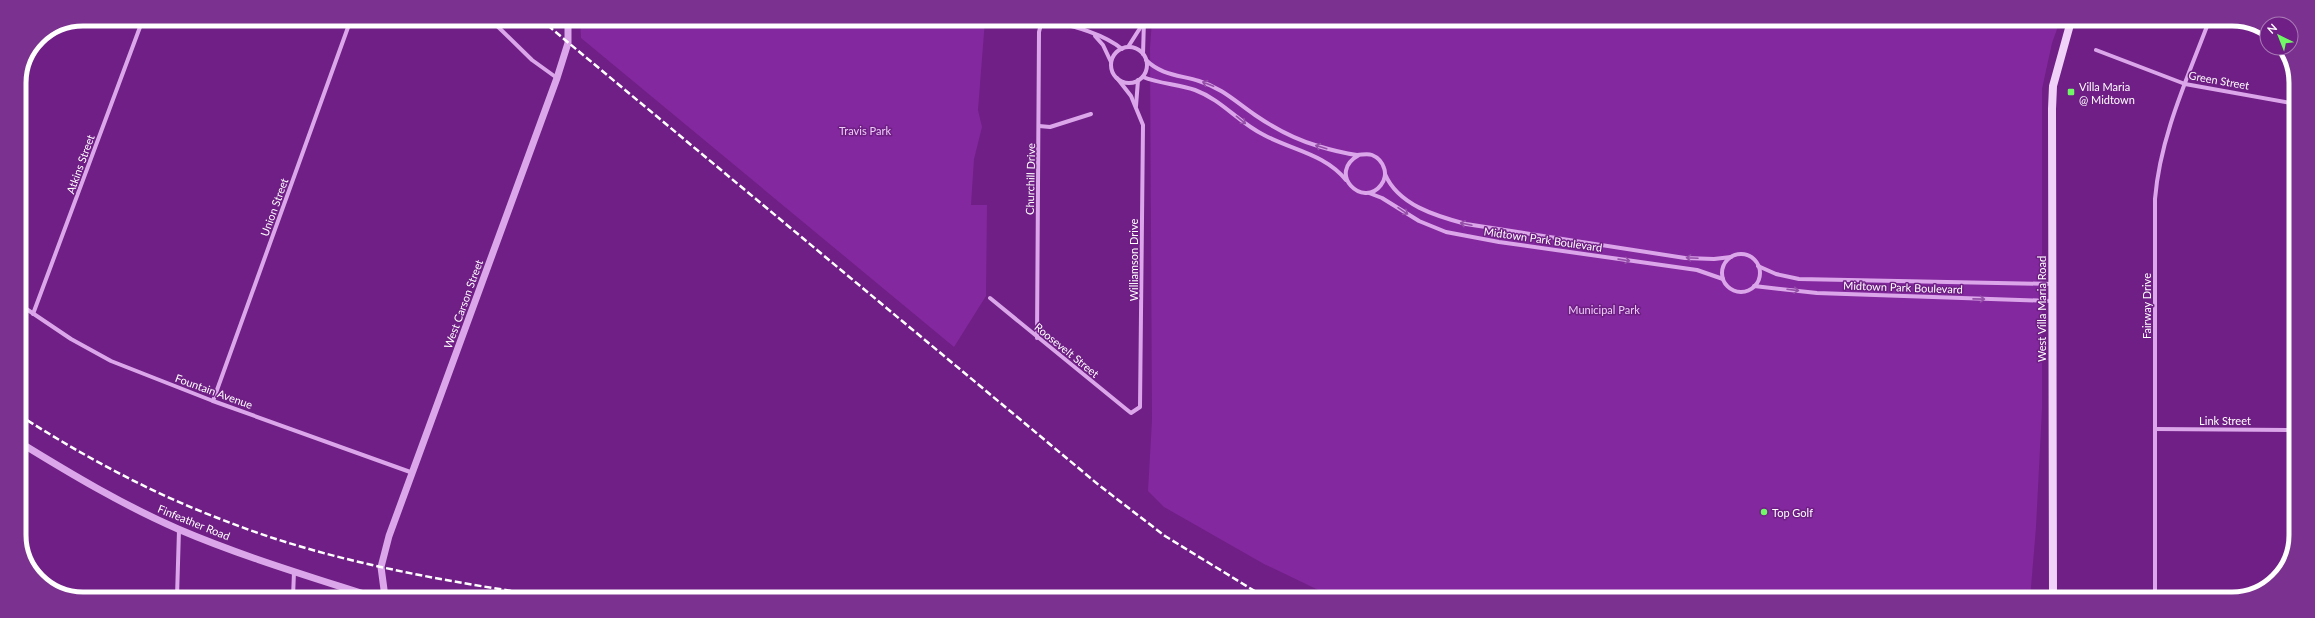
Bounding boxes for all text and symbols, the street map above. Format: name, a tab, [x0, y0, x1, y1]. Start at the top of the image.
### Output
north arrow	[2259, 16, 2299, 56]
text: N	[2264, 21, 2279, 36]
street label: Green Street	[2188, 68, 2250, 92]
one-way arrow	[1203, 80, 1215, 88]
place label: Villa Maria @ Midtown	[2079, 80, 2135, 106]
marker: Villa Maria @ Midtown	[2066, 87, 2076, 97]
one-way arrow	[1235, 115, 1246, 124]
park label: Travis Park	[839, 124, 891, 137]
street label: Atkins Street	[63, 133, 97, 195]
street label: Churchill Drive	[1023, 143, 1037, 215]
one-way arrow	[1315, 143, 1328, 150]
street label: Union Street	[257, 176, 291, 238]
one-way arrow	[1397, 207, 1408, 215]
street label: Williamson Drive	[1127, 219, 1140, 301]
one-way arrow	[1460, 219, 1473, 227]
street label: Midtown Park Boulevard	[1483, 224, 1603, 254]
one-way arrow	[1686, 254, 1699, 262]
one-way arrow	[1617, 256, 1630, 264]
street label: West Villa Maria Road	[2035, 256, 2048, 362]
street label: West Carson Street	[441, 258, 485, 350]
street label: Fairway Drive	[2140, 273, 2153, 339]
street label: Midtown Park Boulevard	[1843, 278, 1963, 296]
one-way arrow	[1786, 286, 1799, 294]
one-way arrow	[1972, 295, 1985, 303]
park label: Municipal Park	[1568, 303, 1640, 316]
street label: Roosevelt Street	[1032, 320, 1102, 380]
street label: Fountain Avenue	[174, 371, 255, 411]
street label: Link Street	[2199, 414, 2251, 427]
street label: Finfeather Road	[156, 502, 232, 542]
place label: Top Golf	[1772, 506, 1813, 519]
marker: Top Golf	[1759, 507, 1769, 517]

